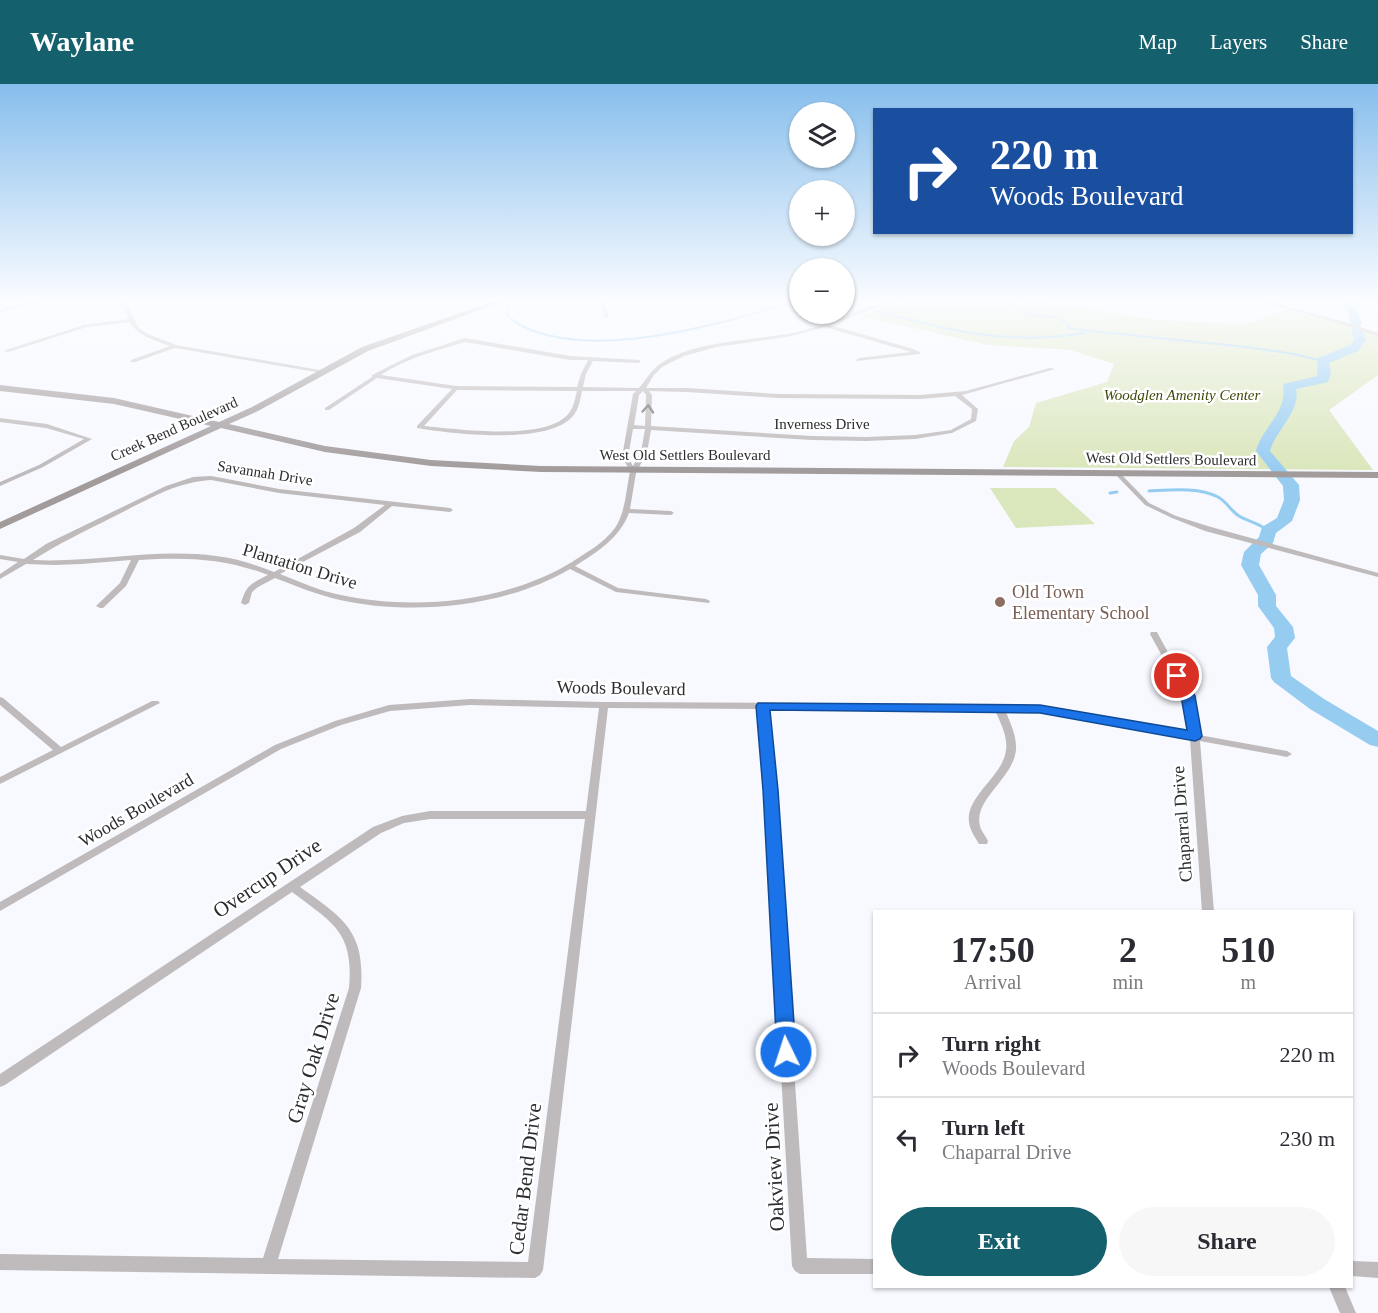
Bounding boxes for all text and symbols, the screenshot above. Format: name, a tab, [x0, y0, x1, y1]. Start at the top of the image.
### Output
text: Waylane	[30, 26, 134, 57]
text: Map	[1139, 30, 1177, 54]
text: Layers	[1210, 30, 1267, 54]
text: Share	[1300, 30, 1348, 54]
map controls	[789, 102, 855, 324]
button: layers	[789, 102, 855, 168]
icon: right	[891, 132, 969, 210]
text: 220 m	[990, 132, 1099, 178]
button: +	[789, 180, 855, 246]
text: Woods Boulevard	[990, 181, 1184, 211]
button: −	[789, 258, 855, 324]
park label: Woodglen Amenity Center	[1104, 387, 1260, 403]
street label: Creek Bend Boulevard	[108, 394, 240, 464]
one-way arrow	[641, 404, 654, 413]
street label: Inverness Drive	[774, 416, 870, 432]
street label: West Old Settlers Boulevard	[600, 447, 771, 463]
street label: West Old Settlers Boulevard	[1085, 450, 1257, 468]
street label: Savannah Drive	[216, 458, 314, 488]
street label: Plantation Drive	[240, 539, 360, 593]
place label: Old Town Elementary School	[1012, 582, 1149, 623]
marker: Old Town Elementary School	[993, 595, 1007, 609]
pin	[1151, 650, 1202, 701]
icon: arrive	[1160, 659, 1193, 692]
street label: Woods Boulevard	[556, 677, 686, 699]
street label: Chaparral Drive	[1168, 765, 1196, 883]
street label: Woods Boulevard	[75, 769, 197, 851]
street label: Overcup Drive	[208, 833, 326, 923]
text: 17:50	[951, 930, 1035, 970]
text: 2	[1119, 930, 1137, 970]
text: 510	[1221, 930, 1275, 970]
text: Arrival	[964, 971, 1022, 993]
text: min	[1112, 971, 1144, 993]
text: m	[1241, 971, 1256, 993]
street label: Gray Oak Drive	[282, 990, 344, 1126]
position arrow	[754, 1020, 818, 1084]
text: Turn right	[942, 1031, 1041, 1056]
icon: right	[891, 1039, 924, 1072]
text: 220 m	[1279, 1042, 1335, 1067]
text: Woods Boulevard	[942, 1057, 1085, 1079]
street label: Cedar Bend Drive	[504, 1102, 546, 1256]
street label: Oakview Drive	[759, 1102, 789, 1232]
text: Turn left	[942, 1115, 1025, 1140]
icon: left	[891, 1123, 924, 1156]
text: 230 m	[1279, 1126, 1335, 1151]
text: Chaparral Drive	[942, 1141, 1071, 1163]
button: Exit	[891, 1207, 1107, 1276]
button: Share	[1119, 1207, 1335, 1276]

